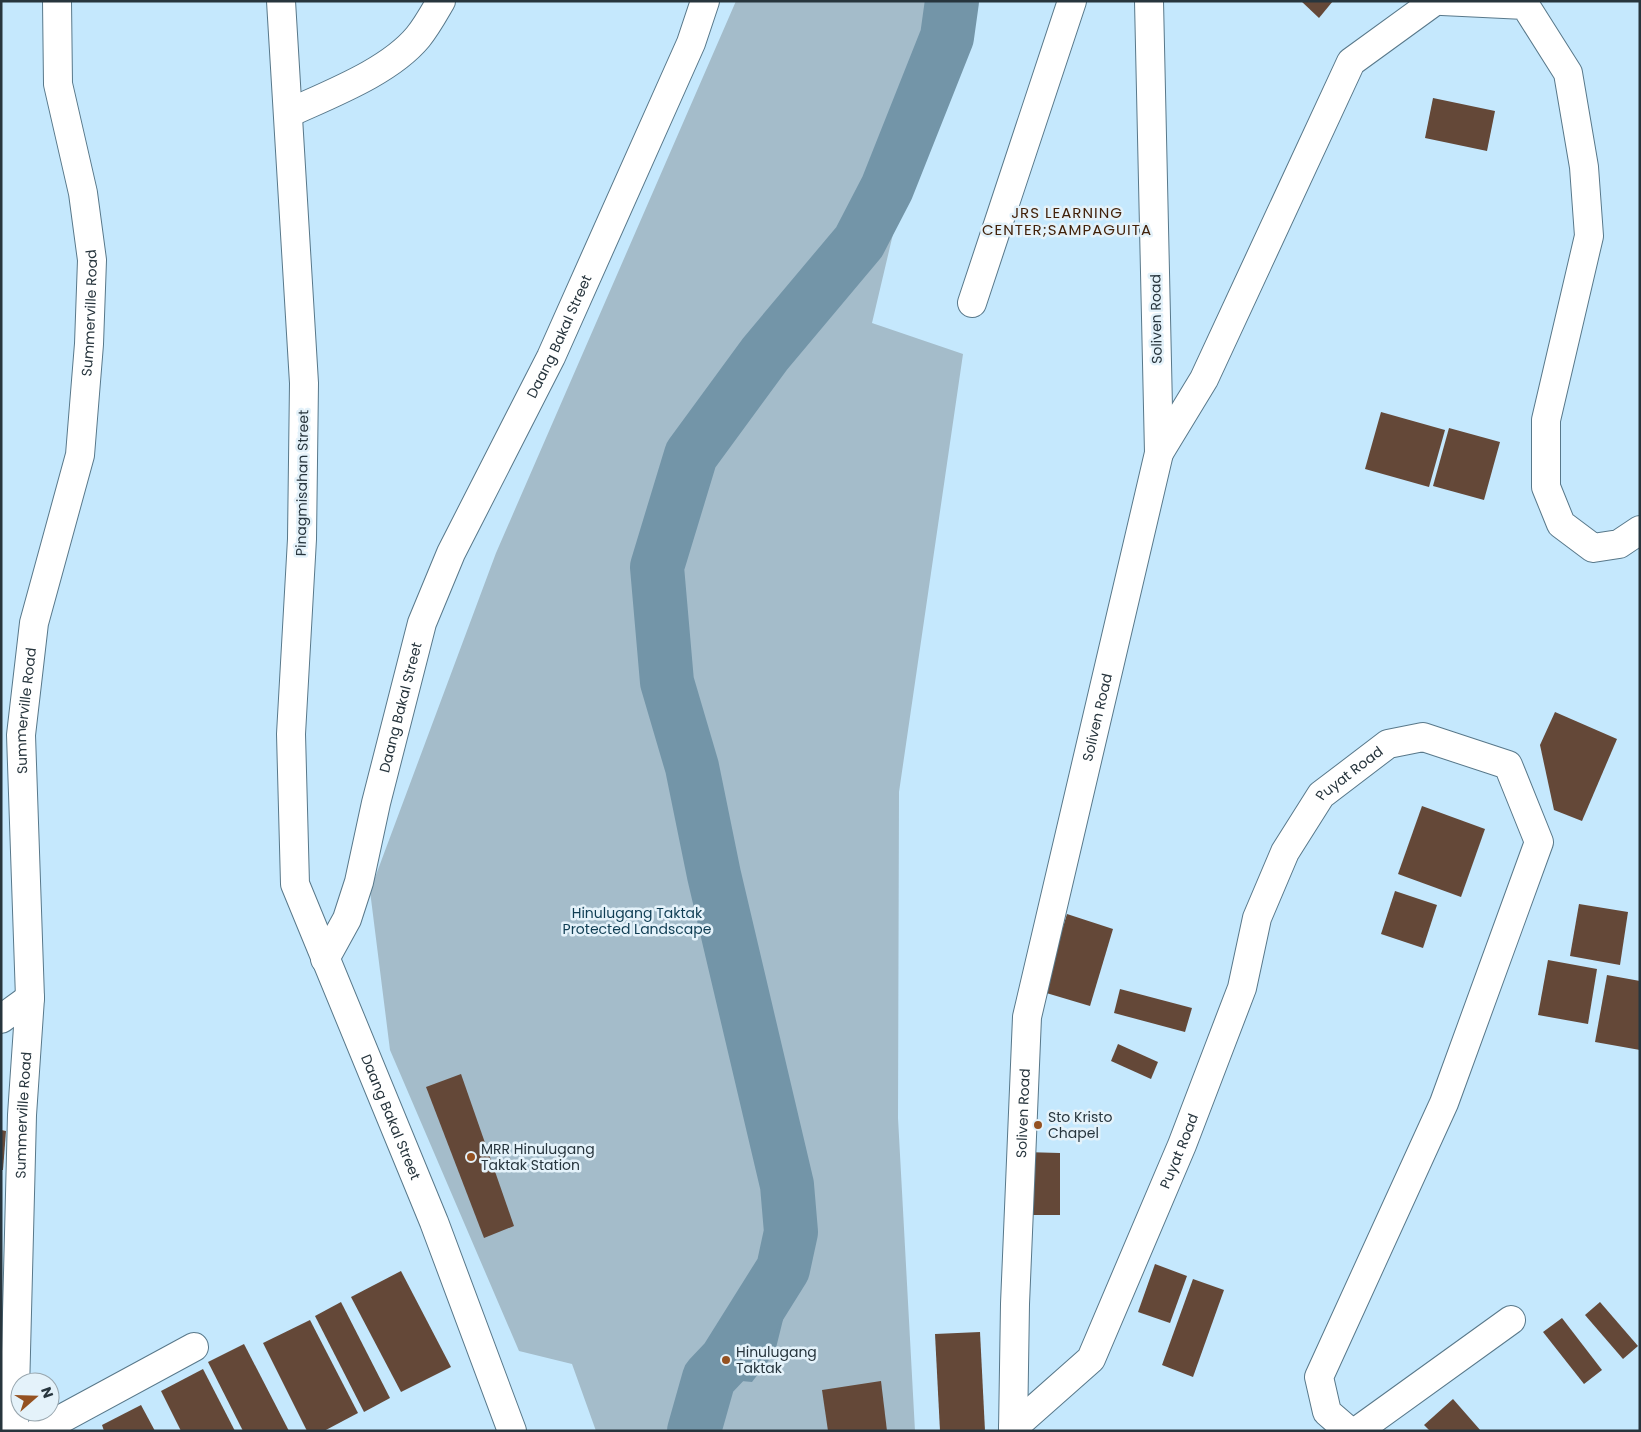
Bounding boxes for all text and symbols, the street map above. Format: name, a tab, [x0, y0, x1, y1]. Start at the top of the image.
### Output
district label: JRS LEARNING CENTER;SAMPAGUITA	[982, 202, 1152, 240]
street label: Summerville Road	[76, 248, 102, 377]
street label: Daang Bakal Street	[522, 272, 596, 402]
street label: Soliven Road	[1145, 274, 1167, 364]
street label: Pinagmisahan Street	[291, 410, 313, 556]
street label: Daang Bakal Street	[374, 640, 427, 775]
street label: Summerville Road	[11, 646, 41, 774]
street label: Soliven Road	[1077, 671, 1117, 763]
street label: Puyat Road	[1310, 741, 1387, 804]
park label: Hinulugang Taktak Protected Landscape	[563, 903, 712, 939]
street label: Summerville Road	[10, 1051, 36, 1179]
street label: Daang Bakal Street	[356, 1051, 426, 1183]
street label: Soliven Road	[1011, 1068, 1035, 1158]
place label: Sto Kristo Chapel	[1048, 1107, 1112, 1143]
street label: Puyat Road	[1155, 1110, 1203, 1192]
marker: Sto Kristo Chapel	[1032, 1119, 1044, 1131]
place label: MRR Hinulugang Taktak Station	[481, 1139, 595, 1175]
marker: MRR Hinulugang Taktak Station	[465, 1151, 477, 1163]
place label: Hinulugang Taktak	[736, 1342, 817, 1378]
marker: Hinulugang Taktak	[720, 1354, 732, 1366]
north arrow	[10, 1372, 60, 1422]
text: N	[36, 1384, 58, 1401]

